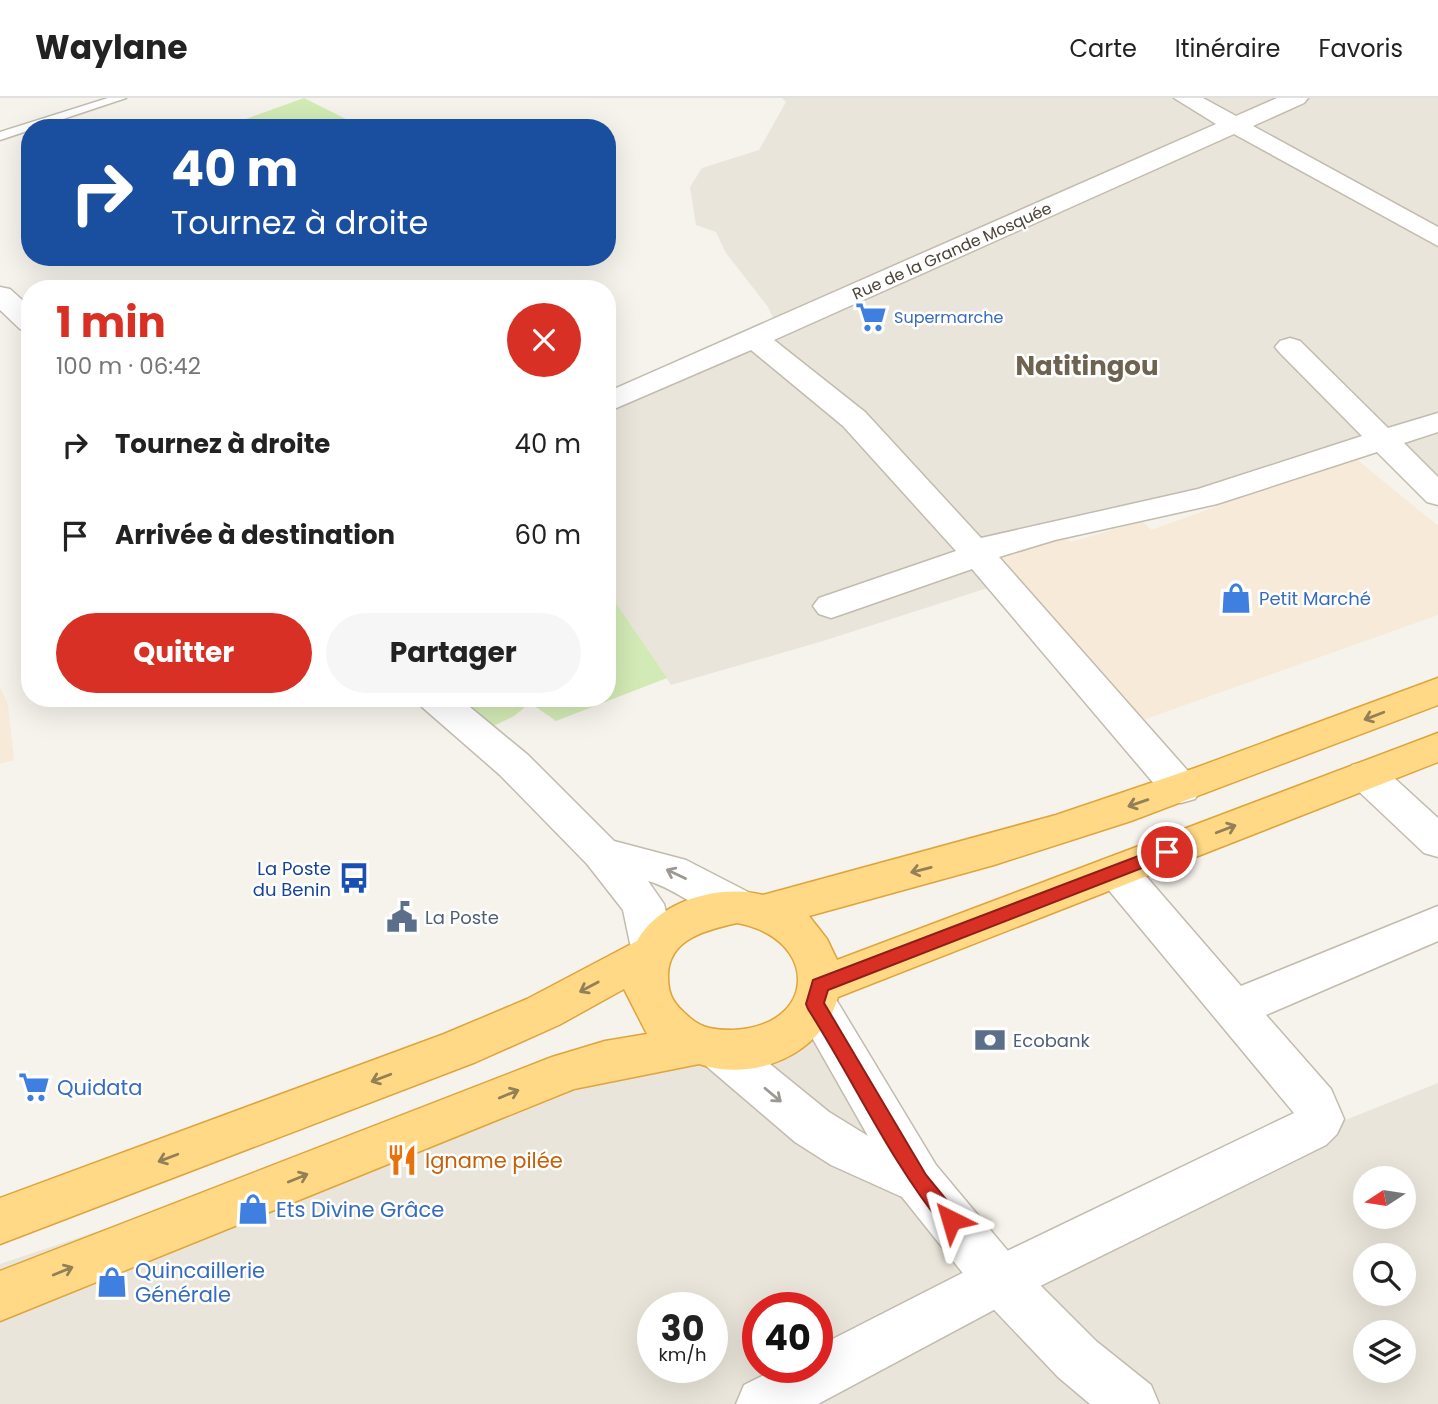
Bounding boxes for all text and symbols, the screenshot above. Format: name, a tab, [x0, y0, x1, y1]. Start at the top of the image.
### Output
text: Waylane	[35, 24, 188, 71]
text: Carte	[1069, 32, 1137, 65]
text: Itinéraire	[1175, 32, 1280, 65]
text: Favoris	[1318, 32, 1403, 65]
text: 40 m	[171, 135, 298, 203]
icon: right	[56, 147, 147, 238]
street label: Rue de la Grande Mosquée	[849, 197, 1055, 305]
text: Tournez à droite	[171, 200, 428, 245]
text: 1 min	[56, 293, 166, 352]
supermarket icon: Supermarche	[854, 300, 888, 334]
button: close	[507, 303, 581, 377]
place label: Supermarche	[894, 306, 1004, 329]
district label: Natitingou	[1016, 348, 1158, 384]
text: 100 m · 06:42	[56, 350, 201, 382]
icon: right	[56, 426, 94, 464]
text: Tournez à droite	[115, 426, 330, 462]
text: 40 m	[515, 426, 581, 462]
icon: arrive	[56, 517, 94, 555]
text: Arrivée à destination	[115, 517, 395, 553]
text: 60 m	[514, 517, 581, 553]
shop icon: Petit Marché	[1219, 581, 1253, 615]
place label: Petit Marché	[1259, 586, 1371, 611]
button: Quitter	[56, 613, 312, 693]
button: Partager	[326, 613, 581, 693]
one-way arrow	[1364, 710, 1386, 723]
one-way arrow	[1127, 797, 1149, 810]
one-way arrow	[1215, 821, 1237, 834]
pin	[1137, 822, 1197, 882]
icon: arrive	[1148, 833, 1186, 871]
place label: La Poste du Benin	[253, 856, 331, 902]
bus stop icon: La Poste du Benin	[337, 861, 371, 895]
one-way arrow	[910, 864, 933, 877]
one-way arrow	[666, 867, 687, 881]
public building icon: La Poste	[385, 900, 419, 934]
place label: La Poste	[425, 905, 499, 930]
one-way arrow	[579, 981, 600, 995]
bank icon: Ecobank	[973, 1023, 1007, 1057]
place label: Ecobank	[1013, 1028, 1091, 1053]
supermarket icon: Quidata	[17, 1070, 51, 1104]
one-way arrow	[370, 1072, 392, 1085]
place label: Quidata	[57, 1073, 142, 1102]
one-way arrow	[498, 1087, 520, 1100]
one-way arrow	[763, 1087, 781, 1103]
restaurant icon: Igname pilée	[385, 1143, 419, 1177]
place label: Igname pilée	[425, 1146, 563, 1175]
one-way arrow	[157, 1153, 179, 1165]
north arrow	[1353, 1166, 1416, 1228]
map controls	[1353, 1166, 1416, 1383]
one-way arrow	[286, 1170, 308, 1183]
position arrow	[914, 1183, 988, 1257]
shop icon: Ets Divine Grâce	[236, 1192, 270, 1226]
place label: Ets Divine Grâce	[276, 1195, 444, 1224]
button: search	[1353, 1243, 1416, 1306]
place label: Quincaillerie Générale	[135, 1256, 265, 1309]
one-way arrow	[52, 1263, 74, 1276]
shop icon: Quincaillerie Générale	[95, 1265, 129, 1299]
speed limit sign: 40	[742, 1292, 833, 1383]
text: 30	[661, 1304, 705, 1353]
button: layers	[1353, 1320, 1416, 1383]
text: km/h	[659, 1342, 706, 1367]

